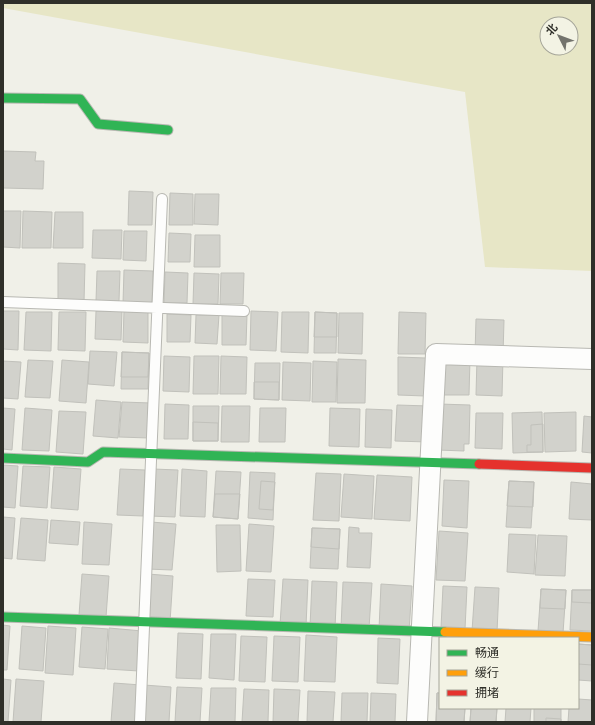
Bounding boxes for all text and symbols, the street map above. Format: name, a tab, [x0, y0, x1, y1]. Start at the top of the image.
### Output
north arrow	[539, 16, 579, 56]
text: 北	[543, 21, 560, 38]
legend	[439, 637, 579, 709]
text: 畅通	[475, 646, 499, 660]
text: 缓行	[475, 666, 499, 680]
text: 拥堵	[475, 686, 499, 700]

